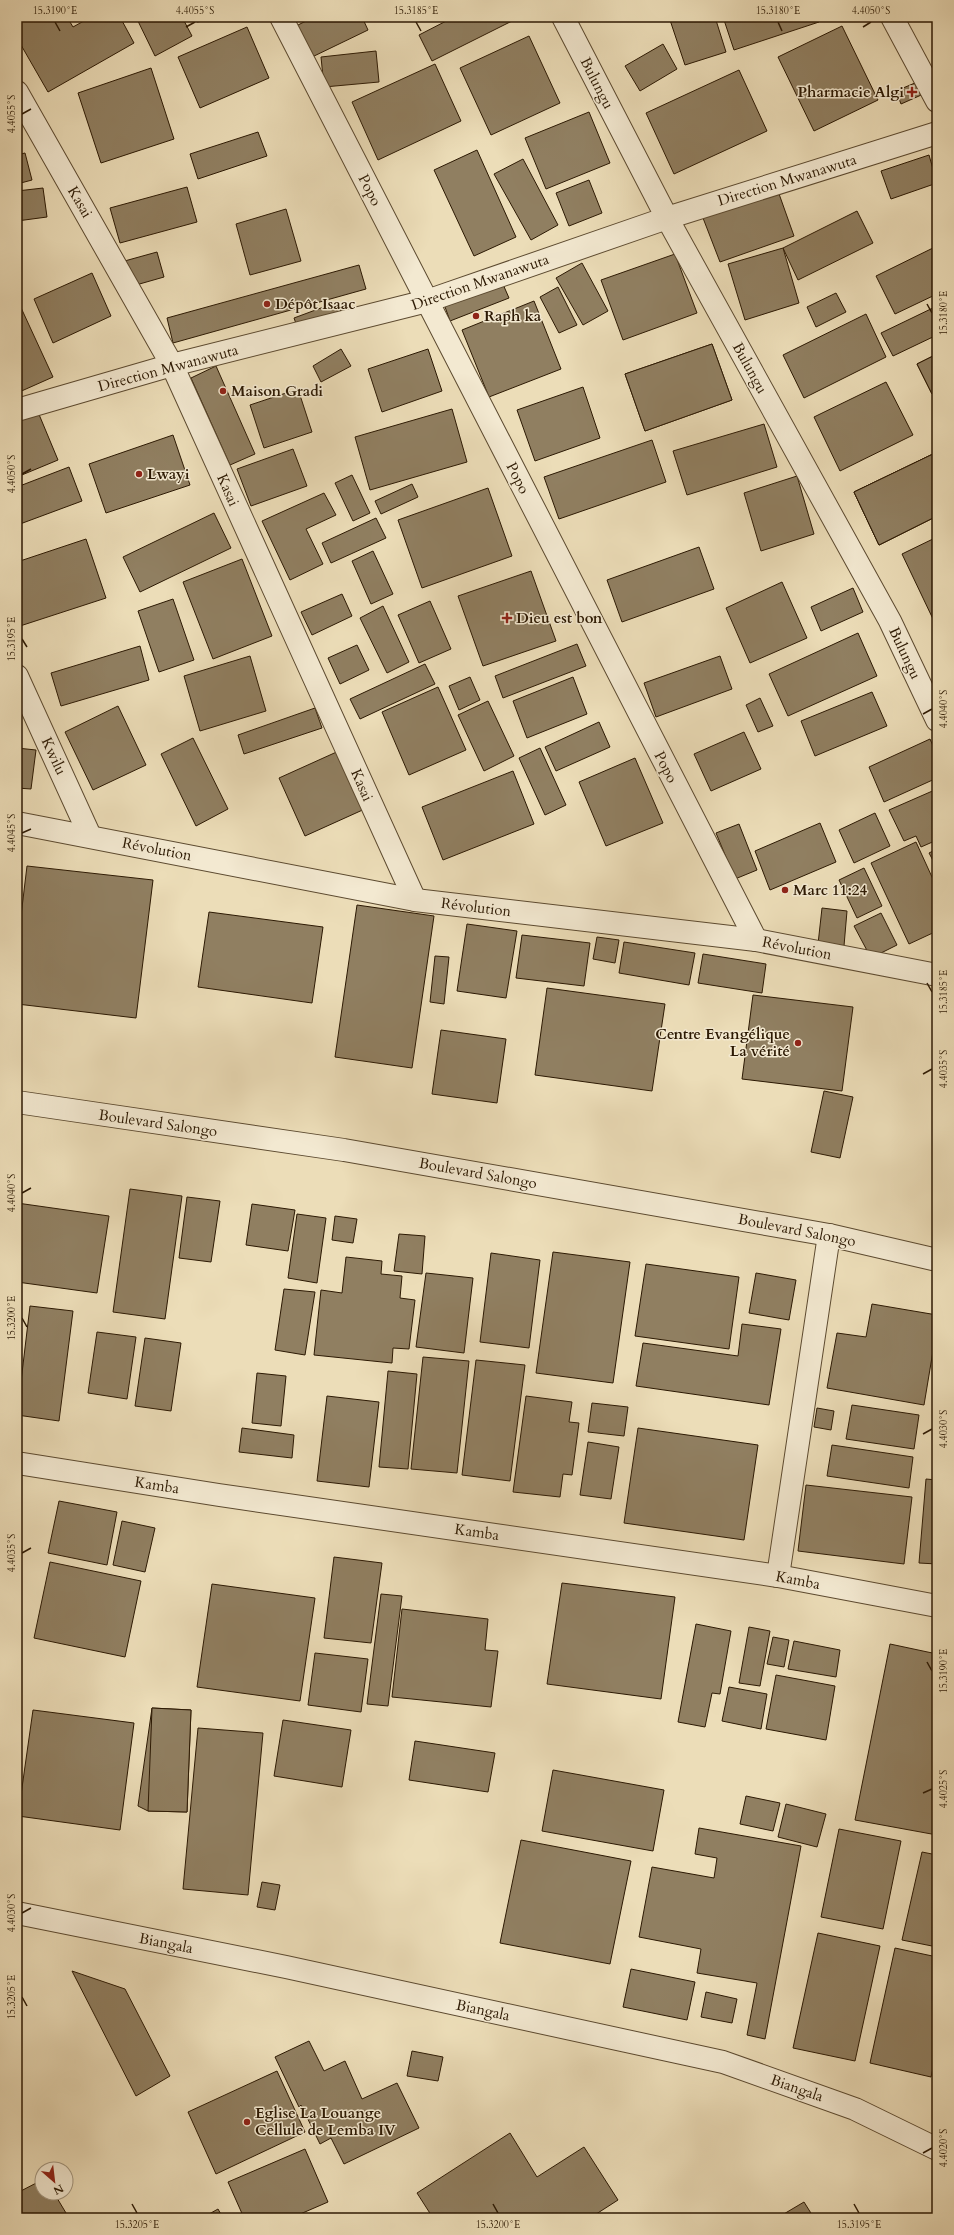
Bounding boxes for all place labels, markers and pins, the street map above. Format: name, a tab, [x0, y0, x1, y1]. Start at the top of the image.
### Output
place label: Pharmacie Algi	[798, 82, 904, 102]
marker: Pharmacie Algi	[907, 87, 917, 97]
place label: Dépôt Isaac	[275, 294, 355, 314]
marker: Dépôt Isaac	[262, 299, 272, 309]
place label: Raph ka	[484, 306, 542, 326]
marker: Raph ka	[471, 311, 481, 321]
place label: Maison Gradi	[231, 381, 323, 401]
marker: Maison Gradi	[218, 386, 228, 396]
place label: Lwayi	[147, 464, 190, 484]
marker: Lwayi	[134, 469, 144, 479]
place label: Dieu est bon	[516, 608, 603, 628]
marker: Dieu est bon	[501, 612, 513, 624]
place label: Marc 11:24	[793, 880, 867, 900]
marker: Marc 11:24	[780, 885, 790, 895]
place label: Centre Evangélique La vérité	[655, 1024, 790, 1061]
marker: Centre Evangélique La vérité	[793, 1038, 803, 1048]
place label: Eglise La Louange Cellule de Lemba IV	[255, 2103, 396, 2140]
marker: Eglise La Louange Cellule de Lemba IV	[242, 2117, 252, 2127]

